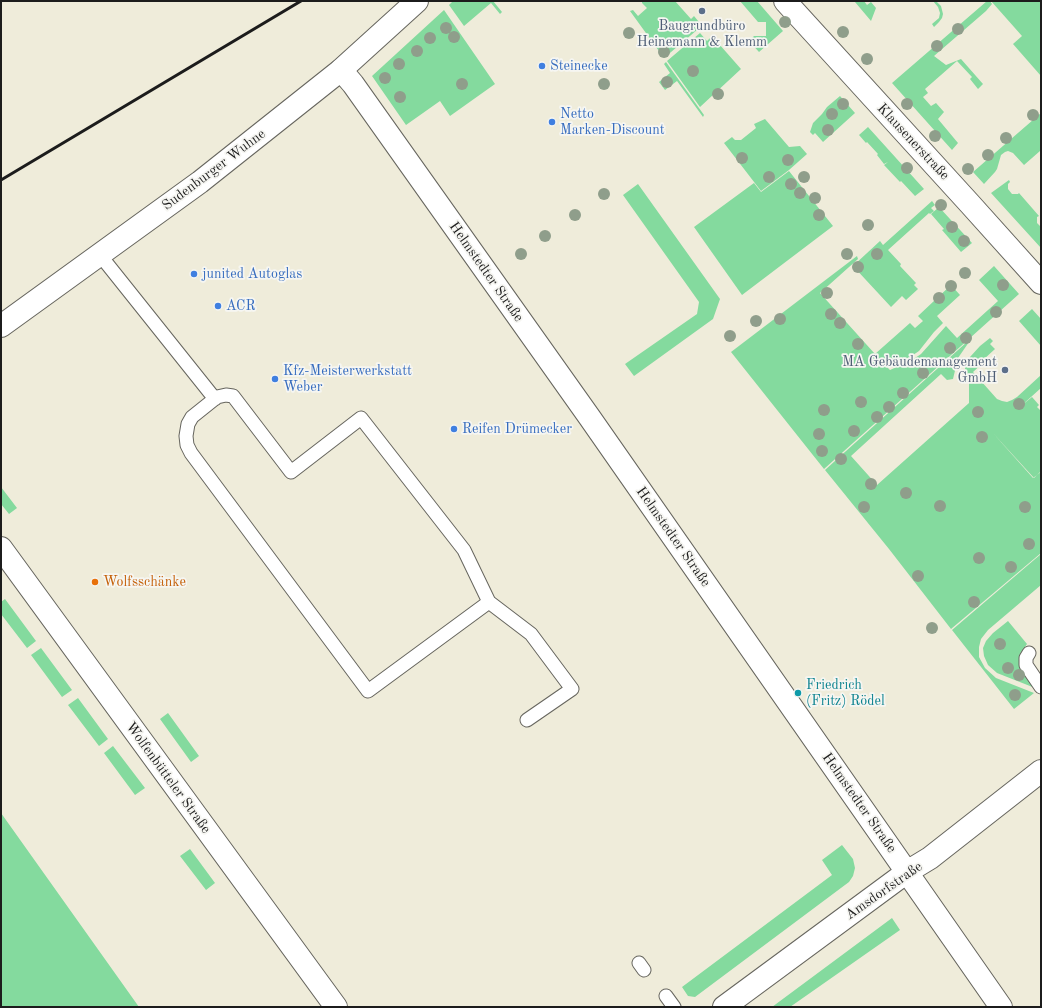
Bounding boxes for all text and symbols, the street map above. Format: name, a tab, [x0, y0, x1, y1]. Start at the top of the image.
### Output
marker: Baugrundbüro Heinemann & Klemm	[697, 6, 707, 16]
place label: Baugrundbüro Heinemann & Klemm	[637, 18, 767, 50]
place label: Steinecke	[550, 58, 608, 74]
marker: Steinecke	[537, 61, 547, 71]
street label: Klausenerstraße	[873, 100, 953, 184]
place label: Netto Marken-Discount	[560, 106, 665, 138]
marker: Netto Marken-Discount	[547, 117, 557, 127]
street label: Sudenburger Wuhne	[159, 126, 269, 214]
street label: Helmstedter Straße	[445, 219, 527, 325]
place label: junited Autoglas	[202, 266, 302, 282]
marker: junited Autoglas	[189, 269, 199, 279]
place label: ACR	[226, 298, 255, 314]
marker: ACR	[213, 301, 223, 311]
place label: MA Gebäudemanagement GmbH	[842, 354, 997, 386]
place label: Kfz-Meisterwerkstatt Weber	[283, 363, 412, 396]
marker: MA Gebäudemanagement GmbH	[1000, 365, 1010, 375]
marker: Kfz-Meisterwerkstatt Weber	[270, 374, 280, 384]
place label: Reifen Drümecker	[462, 421, 572, 437]
marker: Reifen Drümecker	[449, 424, 459, 434]
street label: Helmstedter Straße	[632, 484, 714, 590]
place label: Wolfsschänke	[103, 574, 186, 590]
marker: Wolfsschänke	[90, 577, 100, 587]
place label: Friedrich (Fritz) Rödel	[806, 677, 885, 710]
marker: Friedrich (Fritz) Rödel	[793, 688, 803, 698]
street label: Wolfenbütteler Straße	[122, 719, 214, 837]
street label: Helmstedter Straße	[818, 750, 900, 856]
street label: Amsdorfstraße	[842, 858, 926, 924]

